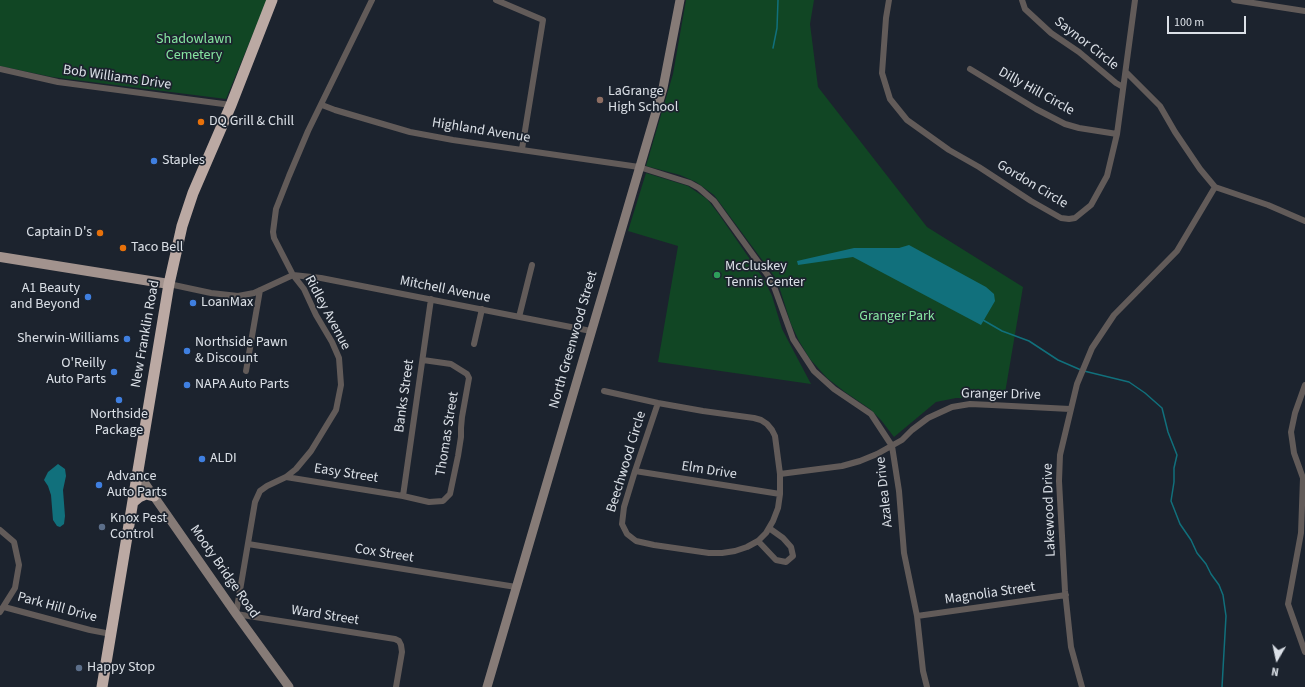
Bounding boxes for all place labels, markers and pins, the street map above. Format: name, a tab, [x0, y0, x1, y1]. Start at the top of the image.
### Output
place label: LaGrange High School	[608, 84, 678, 116]
marker: LaGrange High School	[595, 95, 605, 105]
place label: DQ Grill & Chill	[209, 114, 294, 130]
marker: DQ Grill & Chill	[196, 117, 206, 127]
place label: Staples	[162, 153, 205, 169]
marker: Staples	[149, 156, 159, 166]
place label: Captain D's	[26, 225, 92, 241]
marker: Captain D's	[95, 228, 105, 238]
place label: Taco Bell	[131, 240, 183, 256]
marker: Taco Bell	[118, 243, 128, 253]
place label: McCluskey Tennis Center	[725, 259, 805, 292]
marker: McCluskey Tennis Center	[712, 270, 722, 280]
place label: A1 Beauty and Beyond	[10, 281, 80, 314]
marker: A1 Beauty and Beyond	[83, 292, 93, 302]
place label: LoanMax	[201, 295, 253, 311]
marker: LoanMax	[188, 298, 198, 308]
place label: Sherwin-Williams	[17, 331, 119, 347]
marker: Sherwin-Williams	[122, 334, 132, 344]
place label: Northside Pawn & Discount	[195, 335, 288, 368]
marker: Northside Pawn & Discount	[182, 346, 192, 356]
place label: O'Reilly Auto Parts	[46, 356, 106, 388]
marker: O'Reilly Auto Parts	[109, 367, 119, 377]
place label: NAPA Auto Parts	[195, 377, 289, 393]
marker: NAPA Auto Parts	[182, 380, 192, 390]
marker: Northside Package	[114, 395, 124, 405]
place label: Northside Package	[90, 407, 148, 440]
place label: ALDI	[210, 451, 237, 467]
marker: ALDI	[197, 454, 207, 464]
place label: Advance Auto Parts	[107, 469, 167, 502]
marker: Advance Auto Parts	[94, 480, 104, 490]
place label: Knox Pest Control	[110, 511, 167, 544]
marker: Knox Pest Control	[97, 522, 107, 532]
place label: Happy Stop	[87, 660, 155, 676]
marker: Happy Stop	[74, 663, 84, 673]

